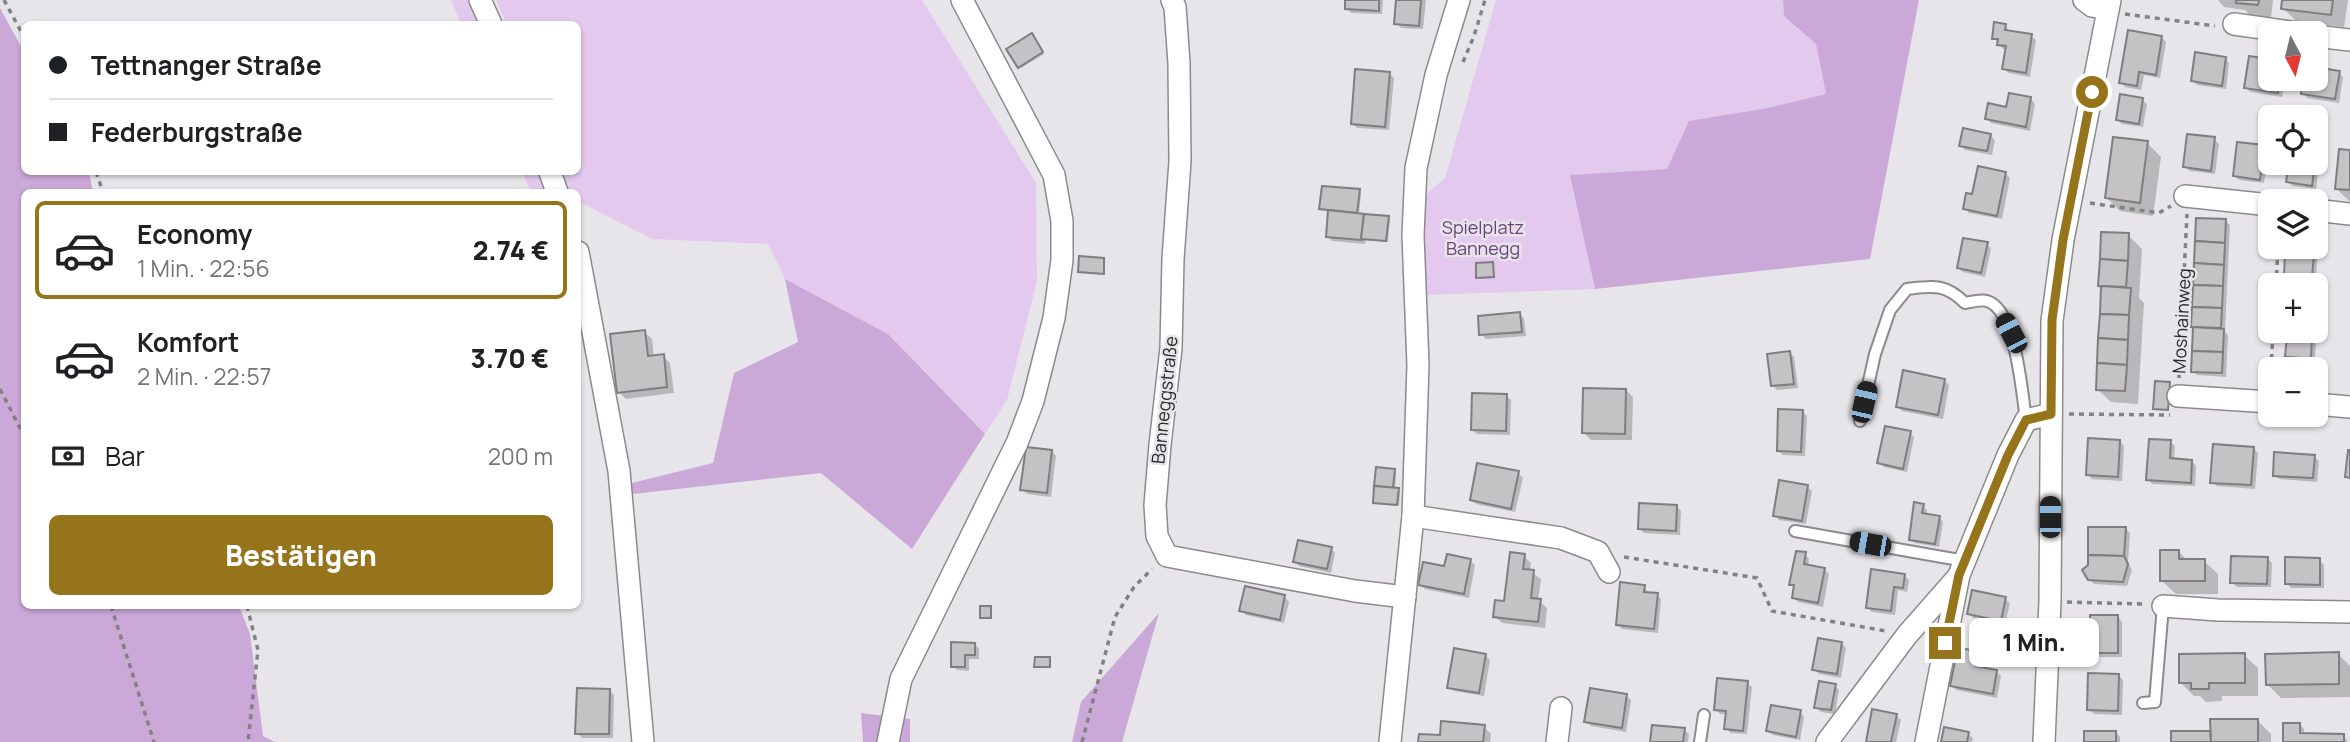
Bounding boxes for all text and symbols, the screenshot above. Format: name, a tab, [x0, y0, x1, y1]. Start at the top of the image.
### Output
north arrow	[2258, 21, 2328, 91]
map controls	[2258, 21, 2328, 427]
text: Tettnanger Straße	[91, 47, 322, 83]
route start	[2076, 76, 2108, 108]
button: locate	[2258, 105, 2328, 175]
text: Federburgstraße	[91, 114, 303, 150]
button: layers	[2258, 189, 2328, 259]
park label: Spielplatz Bannegg	[1442, 215, 1524, 260]
text: Economy	[137, 216, 252, 252]
icon: car	[53, 219, 116, 282]
text: 2.74 €	[473, 232, 549, 268]
text: 1 Min. · 22:56	[137, 252, 270, 284]
street label: Moshainweg	[2166, 268, 2196, 374]
button: +	[2258, 273, 2328, 343]
car	[1992, 310, 2031, 356]
text: Komfort	[137, 324, 239, 360]
icon: car	[53, 327, 116, 390]
street label: Banneggstraße	[1145, 335, 1183, 465]
text: 3.70 €	[470, 340, 549, 376]
button: −	[2258, 357, 2328, 427]
text: 2 Min. · 22:57	[137, 360, 271, 392]
car	[1850, 379, 1879, 425]
icon: cash	[49, 437, 87, 475]
text: Bar	[105, 438, 145, 474]
text: 200 m	[488, 440, 553, 472]
car	[2040, 496, 2061, 538]
button: Bestätigen	[49, 515, 553, 595]
car	[1848, 530, 1893, 558]
callout: 1 Min.	[1969, 618, 2099, 668]
text: 1 Min.	[2002, 626, 2066, 658]
route end	[1929, 627, 1961, 659]

